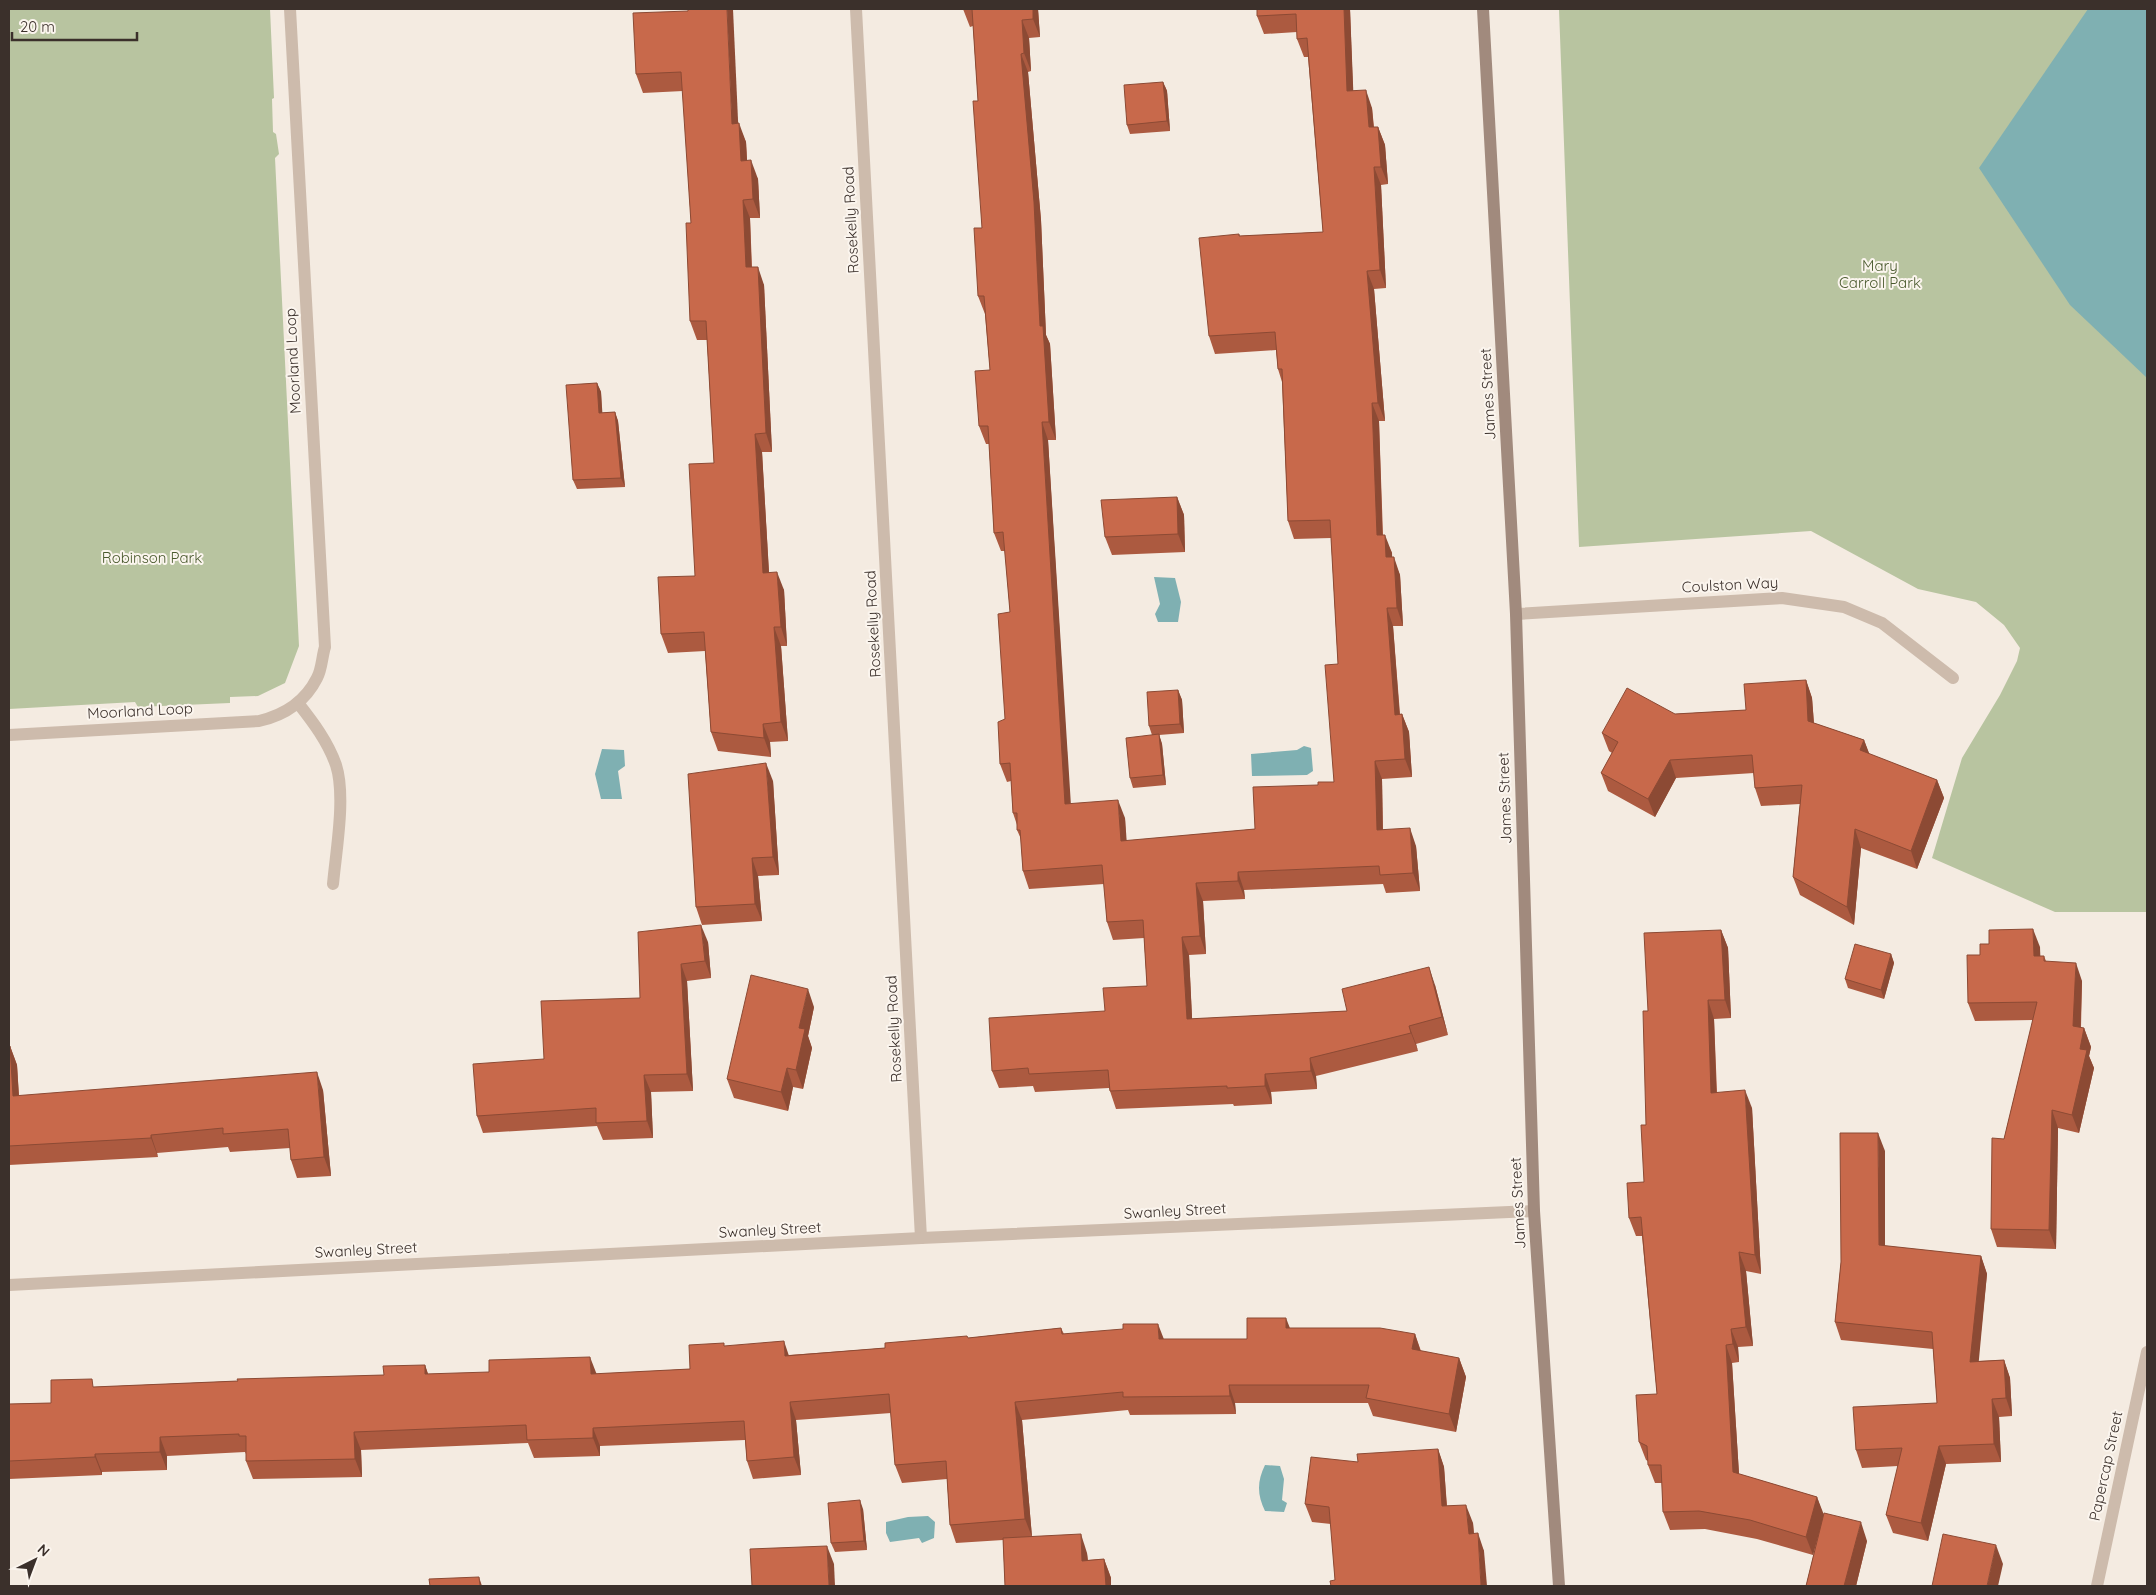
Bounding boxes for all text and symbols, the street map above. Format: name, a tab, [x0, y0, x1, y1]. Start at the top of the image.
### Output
scale bar	[12, 10, 138, 42]
text: 20 m	[20, 17, 55, 36]
street label: Rosekelly Road	[838, 166, 863, 274]
park label: Mary Carroll Park	[1839, 256, 1921, 292]
street label: Moorland Loop	[280, 308, 305, 414]
street label: James Street	[1476, 348, 1499, 440]
park label: Robinson Park	[102, 548, 202, 567]
street label: Rosekelly Road	[860, 570, 885, 678]
street label: Coulston Way	[1681, 572, 1779, 597]
street label: Moorland Loop	[87, 698, 193, 723]
street label: James Street	[1493, 752, 1516, 844]
street label: Rosekelly Road	[881, 975, 906, 1083]
street label: James Street	[1506, 1157, 1529, 1249]
street label: Swanley Street	[1123, 1198, 1227, 1223]
street label: Swanley Street	[718, 1217, 822, 1242]
street label: Swanley Street	[314, 1237, 418, 1262]
street label: Papercap Street	[2085, 1409, 2126, 1523]
north arrow	[10, 1535, 60, 1585]
text: N	[34, 1540, 54, 1560]

